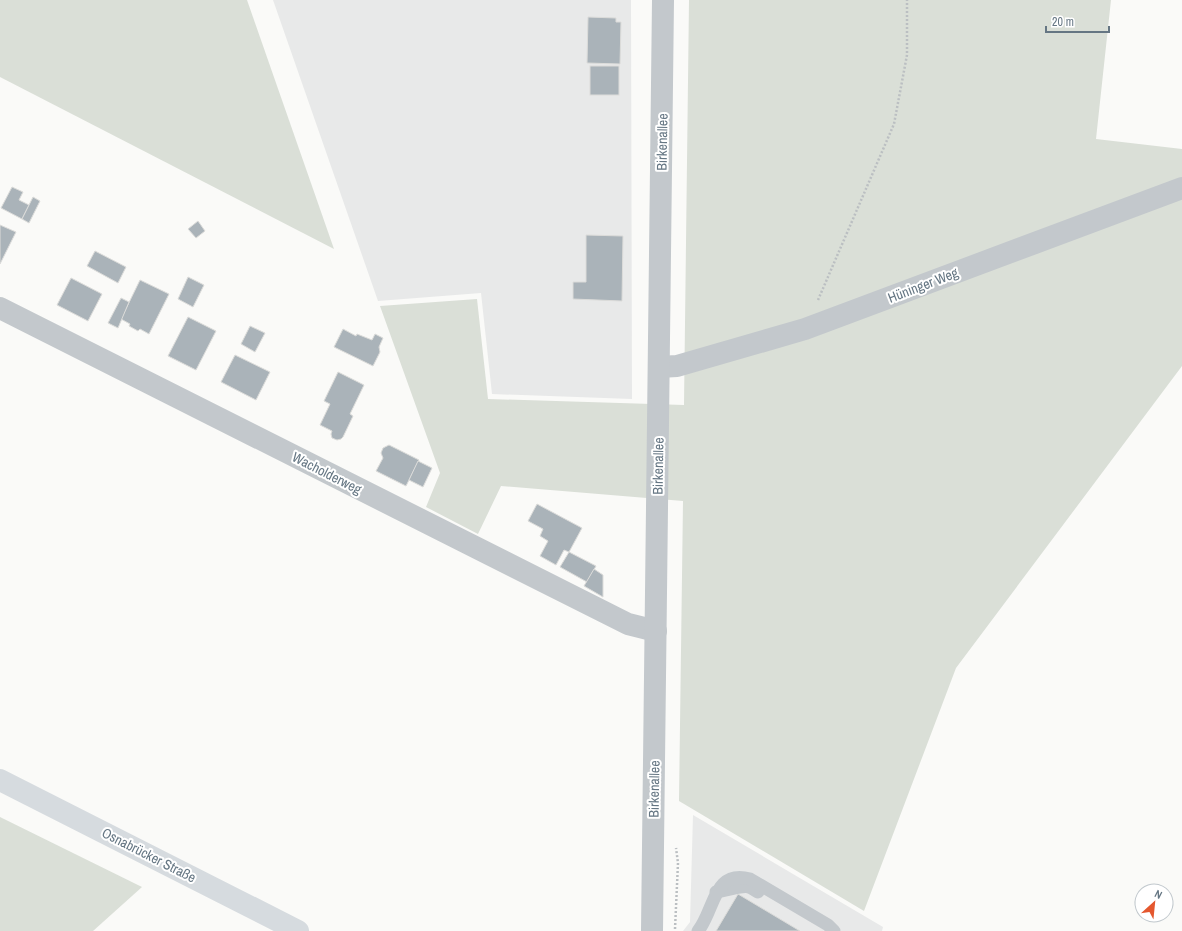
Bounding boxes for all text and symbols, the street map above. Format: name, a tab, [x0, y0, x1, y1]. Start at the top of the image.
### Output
scale bar	[1046, 8, 1109, 34]
text: 20 m	[1052, 14, 1074, 30]
street label: Birkenallee	[653, 113, 671, 171]
street label: Hüninger Weg	[885, 263, 961, 307]
street label: Birkenallee	[649, 437, 667, 495]
street label: Wacholderweg	[289, 448, 365, 498]
street label: Birkenallee	[645, 760, 663, 818]
street label: Osnabrücker Straße	[99, 824, 199, 886]
north arrow	[1134, 883, 1174, 923]
text: N	[1152, 886, 1165, 902]

